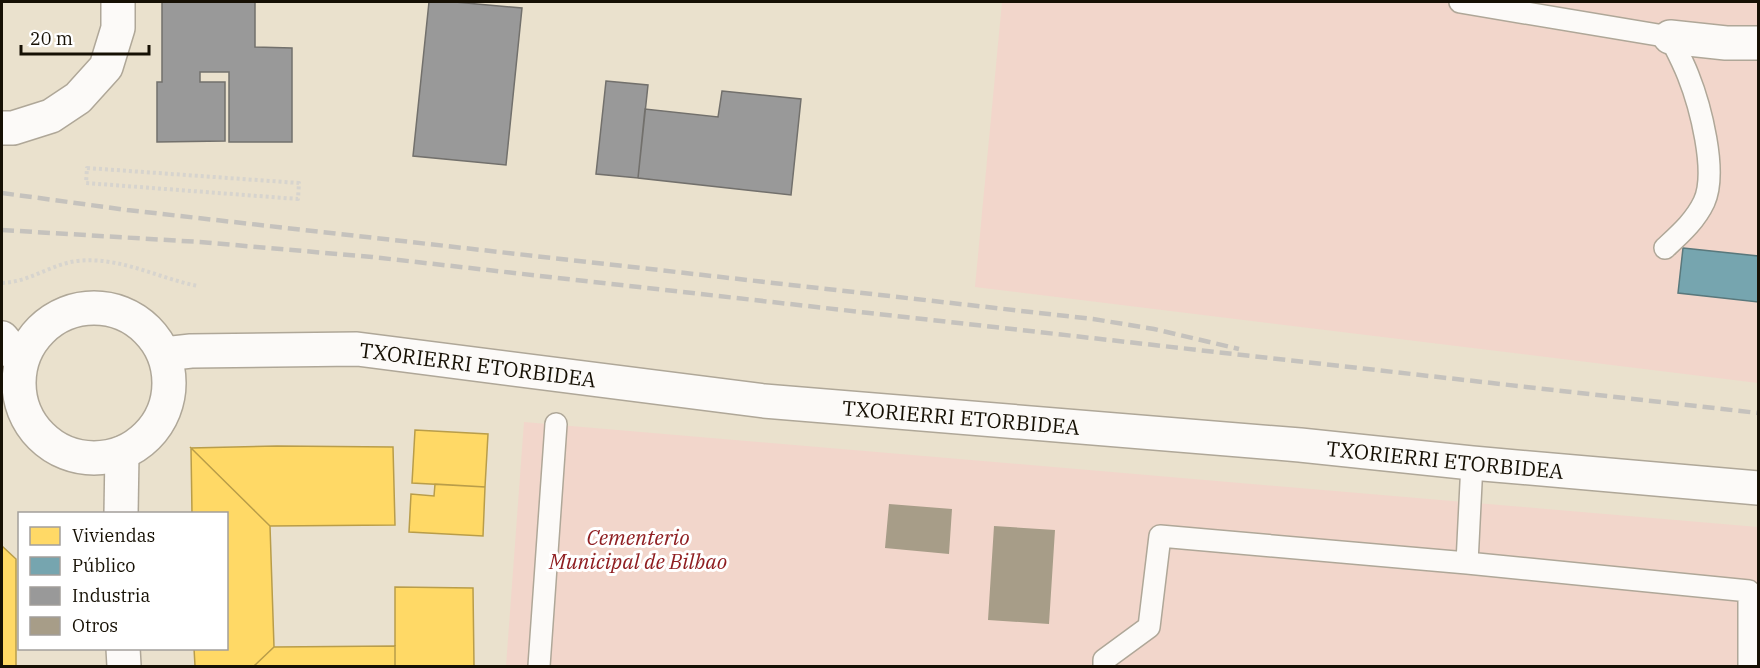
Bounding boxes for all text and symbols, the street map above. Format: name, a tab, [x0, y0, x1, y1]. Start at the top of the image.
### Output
scale bar	[21, 18, 148, 56]
text: 20 m	[30, 27, 73, 50]
street label: TXORIERRI ETORBIDEA	[358, 335, 598, 394]
street label: TXORIERRI ETORBIDEA	[841, 393, 1081, 441]
street label: TXORIERRI ETORBIDEA	[1325, 434, 1565, 485]
legend	[18, 512, 228, 650]
park label: Cementerio Municipal de Bilbao	[548, 523, 727, 575]
text: Viviendas	[72, 524, 155, 547]
text: Público	[72, 554, 136, 577]
text: Industria	[72, 584, 150, 607]
text: Otros	[72, 614, 118, 637]

